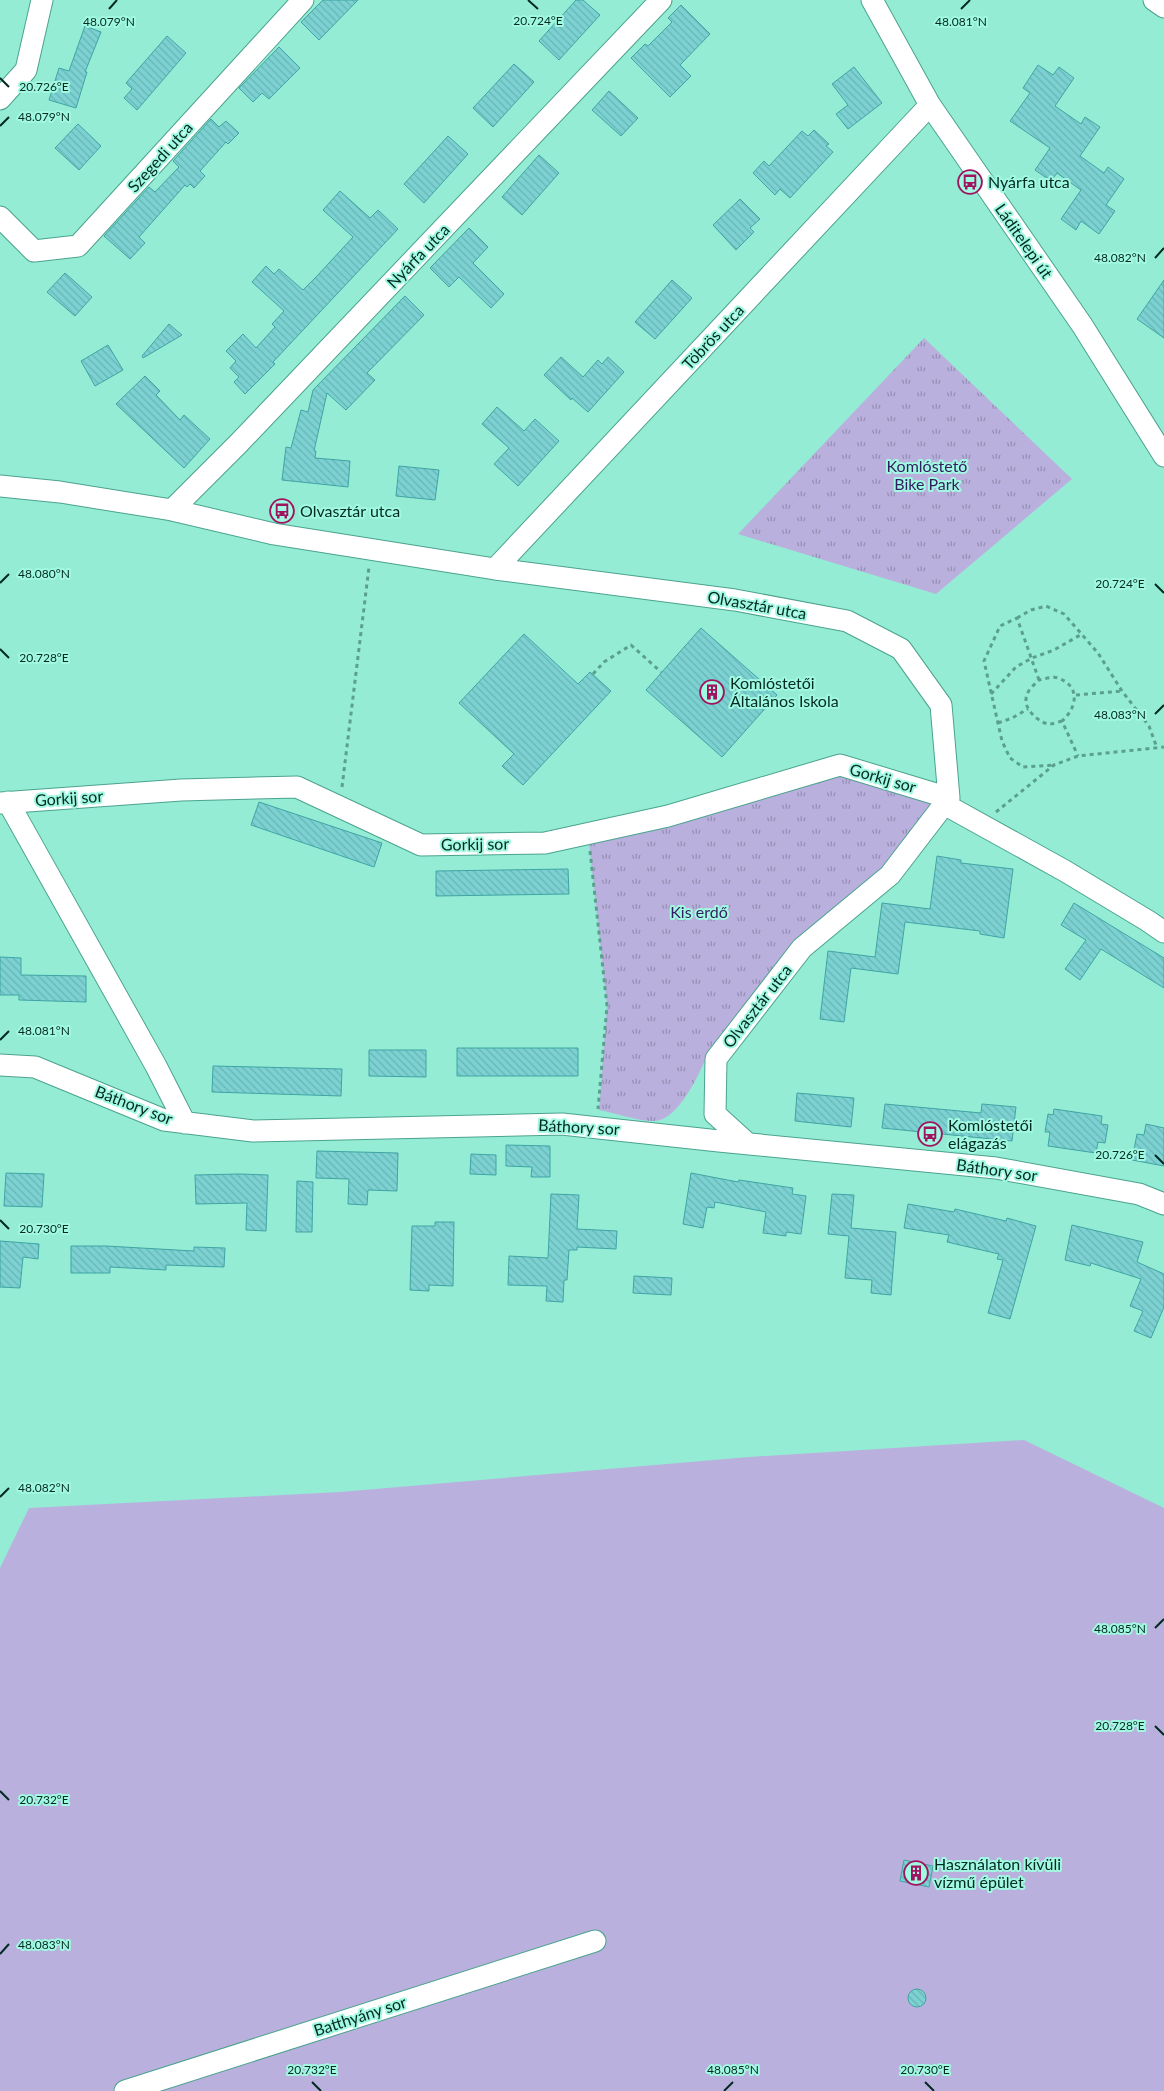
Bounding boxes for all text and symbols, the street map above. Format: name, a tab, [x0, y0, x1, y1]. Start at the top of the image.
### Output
text: 20.724°E	[513, 13, 563, 28]
text: 48.079°N	[83, 14, 135, 29]
text: 48.081°N	[935, 14, 987, 29]
text: 20.726°E	[19, 79, 69, 94]
text: 48.079°N	[18, 109, 70, 124]
street label: Szegedi utca	[123, 118, 196, 196]
bus stop icon: Nyárfa utca	[957, 169, 983, 195]
place label: Nyárfa utca	[988, 172, 1070, 191]
street label: Láditelepi út	[992, 200, 1057, 282]
street label: Nyárfa utca	[382, 220, 453, 292]
text: 48.082°N	[1094, 250, 1146, 265]
street label: Töbrös utca	[678, 300, 747, 373]
park label: Komlóstető Bike Park	[887, 456, 967, 493]
bus stop icon: Olvasztár utca	[269, 498, 295, 524]
place label: Olvasztár utca	[300, 501, 400, 520]
text: 48.080°N	[18, 566, 70, 581]
text: 20.724°E	[1095, 576, 1145, 591]
street label: Olvasztár utca	[706, 586, 808, 623]
text: 20.728°E	[19, 650, 69, 665]
place label: Komlóstetői Általános Iskola	[730, 673, 839, 710]
building icon: Komlóstetői Általános Iskola	[699, 679, 725, 705]
text: 48.083°N	[1094, 707, 1146, 722]
street label: Gorkij sor	[848, 759, 919, 796]
street label: Gorkij sor	[34, 786, 104, 809]
street label: Gorkij sor	[441, 833, 509, 854]
park label: Kis erdő	[670, 902, 728, 921]
street label: Olvasztár utca	[718, 960, 795, 1051]
text: 48.081°N	[18, 1023, 70, 1038]
street label: Báthory sor	[93, 1081, 176, 1128]
street label: Báthory sor	[538, 1115, 620, 1138]
place label: Komlóstetői elágazás	[948, 1115, 1033, 1152]
bus stop icon: Komlóstetői elágazás	[917, 1121, 943, 1147]
text: 20.726°E	[1095, 1147, 1145, 1162]
street label: Báthory sor	[955, 1154, 1039, 1185]
text: 20.730°E	[19, 1221, 69, 1236]
text: 48.082°N	[18, 1480, 70, 1495]
text: 48.085°N	[1094, 1621, 1146, 1636]
text: 20.728°E	[1095, 1718, 1145, 1733]
text: 20.732°E	[19, 1792, 69, 1807]
place label: Használaton kívüli vízmű épület	[934, 1854, 1061, 1891]
building icon: Használaton kívüli vízmű épület	[903, 1860, 929, 1886]
text: 48.083°N	[18, 1937, 70, 1952]
street label: Batthyány sor	[311, 1992, 409, 2039]
text: 20.732°E	[287, 2062, 337, 2077]
text: 48.085°N	[707, 2062, 759, 2077]
text: 20.730°E	[900, 2062, 950, 2077]

